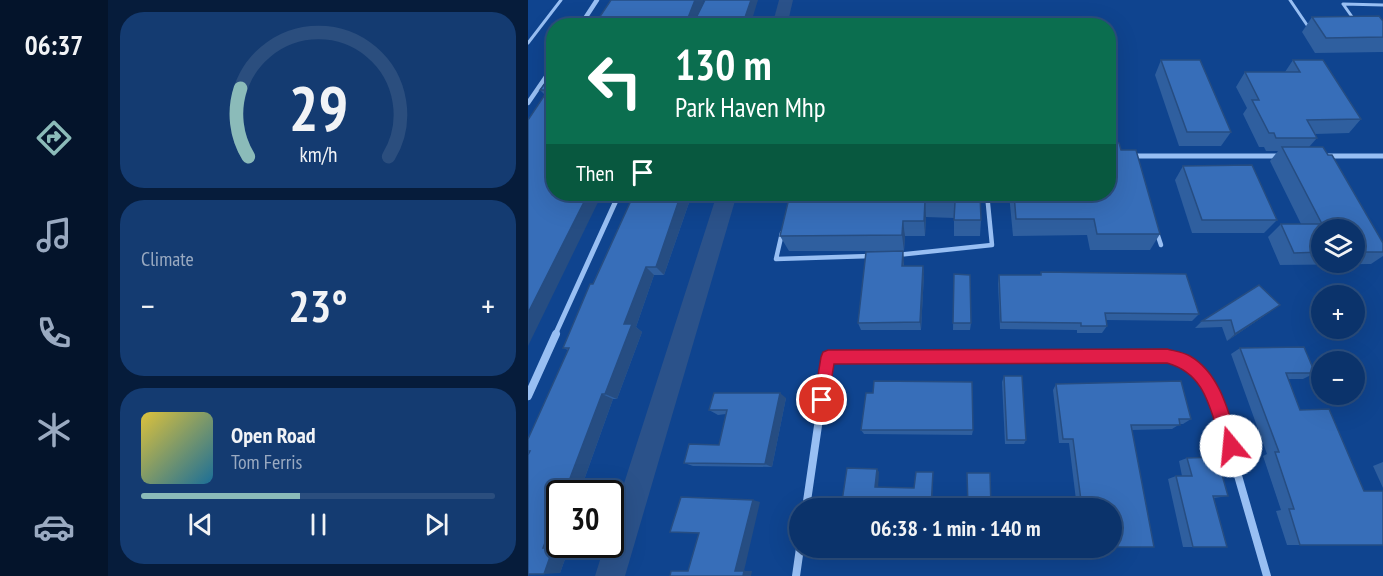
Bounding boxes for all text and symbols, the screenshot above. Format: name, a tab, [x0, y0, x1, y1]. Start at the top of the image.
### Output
text: 06:37	[25, 28, 83, 62]
text: 130 m	[675, 37, 772, 92]
icon: left	[576, 42, 654, 120]
text: 29	[288, 67, 348, 148]
text: Park Haven Mhp	[675, 90, 826, 124]
icon: directions	[33, 117, 75, 159]
text: km/h	[299, 140, 337, 168]
icon: arrive	[626, 156, 659, 189]
text: Then	[576, 159, 614, 187]
icon: music	[33, 214, 75, 256]
map controls	[1311, 219, 1365, 405]
button: layers	[1311, 219, 1365, 273]
text: Climate	[141, 246, 194, 272]
text: 23°	[288, 276, 348, 334]
text: −	[141, 284, 155, 327]
text: +	[481, 284, 495, 327]
button: +	[1311, 285, 1365, 339]
icon: phone	[33, 312, 75, 354]
button: −	[1311, 351, 1365, 405]
pin	[796, 374, 847, 425]
icon: arrive	[805, 383, 838, 416]
icon: climate	[33, 409, 75, 451]
position arrow	[1199, 414, 1263, 478]
text: Open Road	[231, 421, 316, 449]
text: Tom Ferris	[231, 449, 302, 475]
speed limit sign: 30	[546, 480, 624, 558]
icon: car	[33, 506, 75, 548]
icon: previous	[184, 508, 217, 541]
icon: pause	[302, 508, 335, 541]
icon: next	[420, 508, 453, 541]
text: 06:38 · 1 min · 140 m	[870, 514, 1041, 542]

